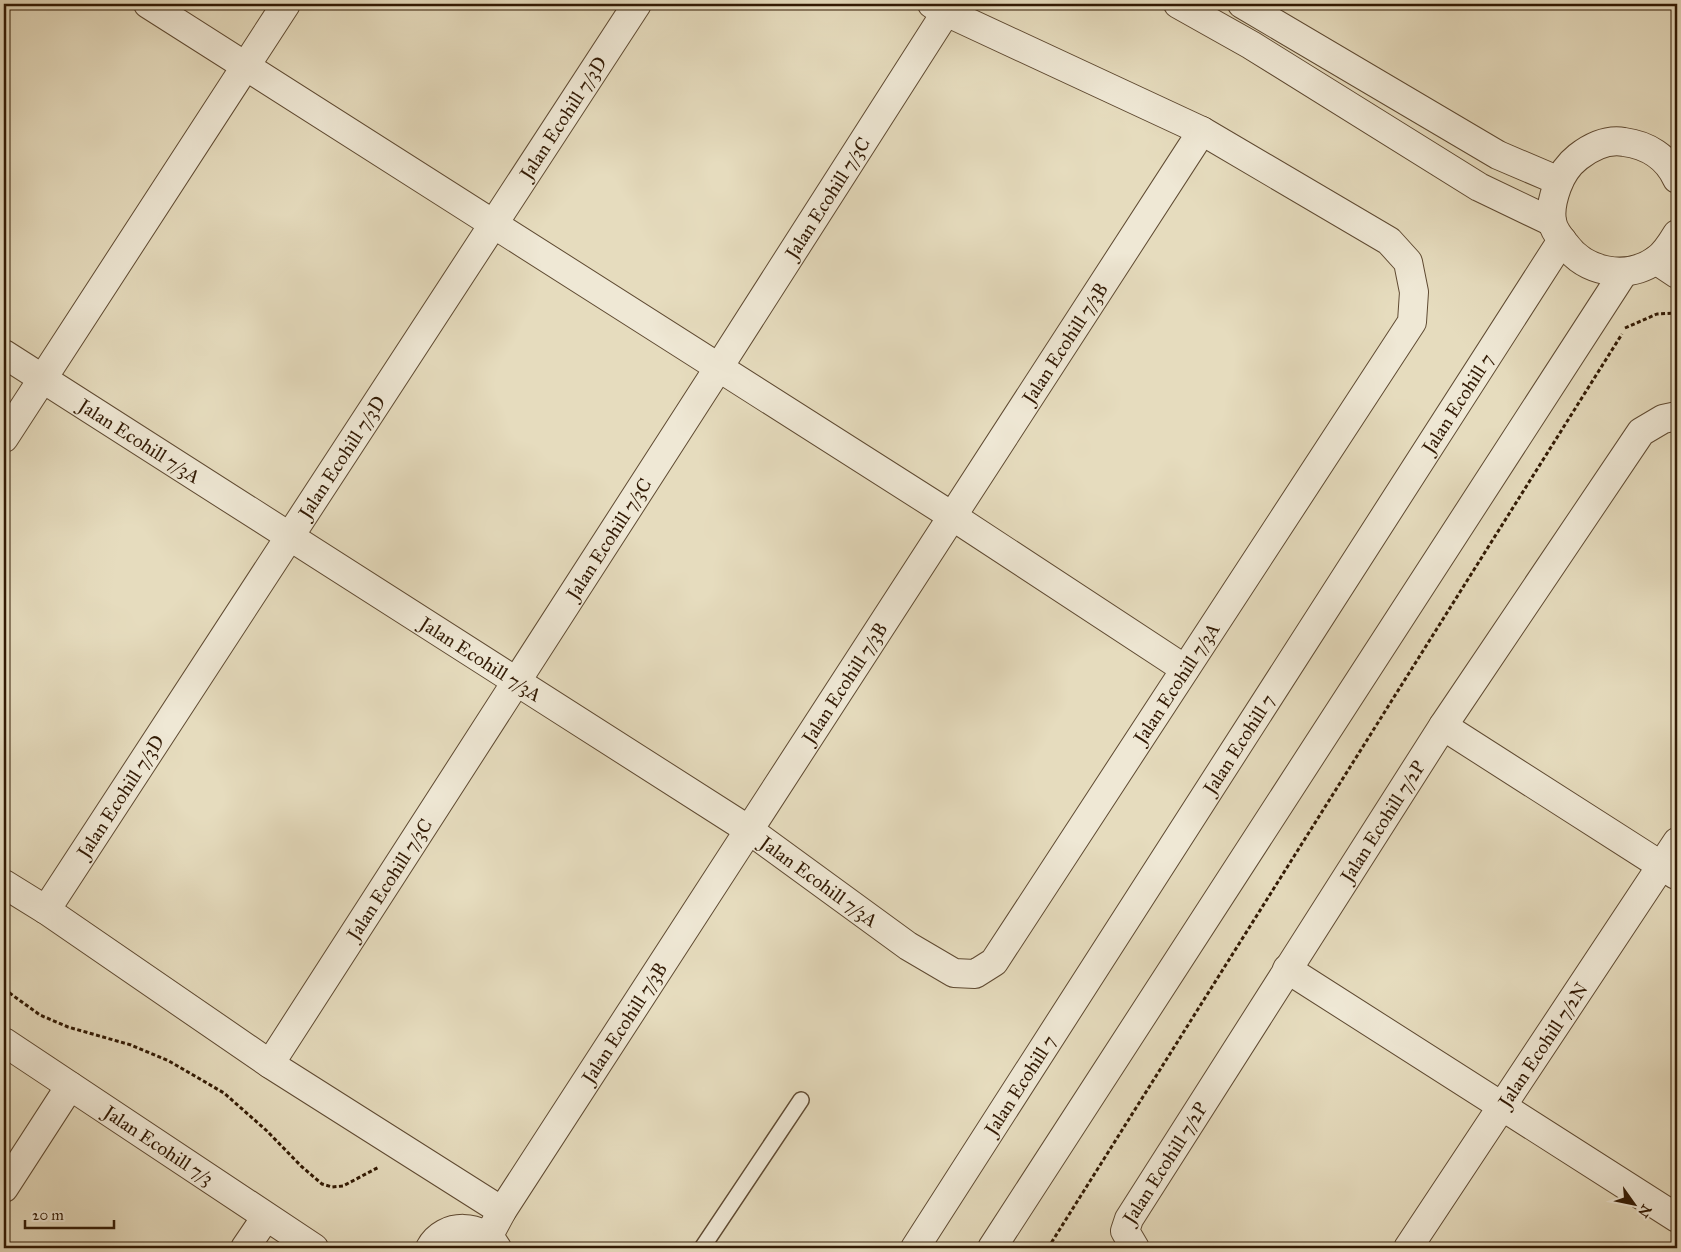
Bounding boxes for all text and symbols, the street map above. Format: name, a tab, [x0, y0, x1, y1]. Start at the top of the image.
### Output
street label: Jalan Ecohill 7/3D	[513, 52, 611, 186]
street label: Jalan Ecohill 7/3C	[779, 133, 875, 265]
street label: Jalan Ecohill 7/3B	[1016, 278, 1112, 410]
street label: Jalan Ecohill 7	[1416, 349, 1498, 460]
street label: Jalan Ecohill 7/3D	[292, 391, 390, 525]
street label: Jalan Ecohill 7/3A	[72, 392, 205, 488]
street label: Jalan Ecohill 7/3C	[560, 474, 656, 606]
street label: Jalan Ecohill 7/3A	[414, 610, 546, 706]
street label: Jalan Ecohill 7/3B	[796, 618, 892, 750]
street label: Jalan Ecohill 7/3A	[1127, 618, 1224, 750]
street label: Jalan Ecohill 7	[1197, 690, 1279, 800]
street label: Jalan Ecohill 7/3D	[71, 730, 169, 864]
street label: Jalan Ecohill 7/2P	[1334, 756, 1430, 889]
street label: Jalan Ecohill 7/3C	[340, 814, 437, 946]
street label: Jalan Ecohill 7/3A	[754, 830, 883, 932]
street label: Jalan Ecohill 7/3B	[575, 958, 672, 1090]
street label: Jalan Ecohill 7/2N	[1492, 978, 1592, 1114]
street label: Jalan Ecohill 7	[978, 1030, 1060, 1141]
street label: Jalan Ecohill 7/2P	[1116, 1098, 1212, 1230]
street label: Jalan Ecohill 7/3	[97, 1099, 218, 1190]
north arrow	[1608, 1180, 1658, 1230]
scale bar	[25, 1197, 114, 1229]
text: N	[1634, 1201, 1655, 1221]
text: 20 m	[32, 1206, 64, 1224]

